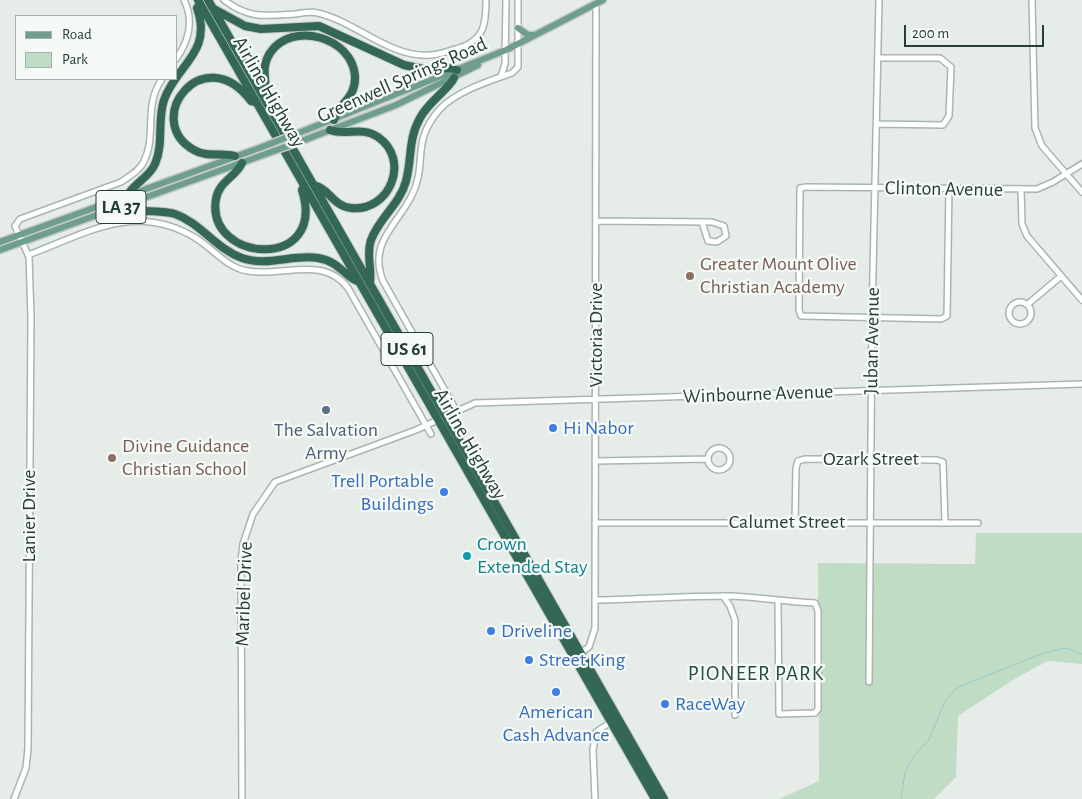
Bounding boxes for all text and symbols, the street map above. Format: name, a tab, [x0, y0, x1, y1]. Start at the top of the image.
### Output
legend	[15, 15, 178, 80]
scale bar	[907, 15, 1047, 47]
text: 200 m	[912, 26, 949, 41]
text: Road	[62, 27, 92, 42]
street label: Airline Highway	[227, 32, 311, 152]
street label: Greenwell Springs Road	[313, 32, 491, 128]
text: Park	[62, 52, 88, 67]
street label: Clinton Avenue	[885, 176, 1003, 202]
road number: LA 37	[96, 190, 146, 223]
place label: Greater Mount Olive Christian Academy	[700, 252, 857, 299]
marker: Greater Mount Olive Christian Academy	[684, 270, 696, 282]
street label: Victoria Drive	[584, 283, 608, 387]
street label: Juban Avenue	[859, 287, 885, 395]
road number: US 61	[381, 332, 433, 366]
street label: Winbourne Avenue	[682, 379, 834, 409]
street label: Airline Highway	[428, 384, 512, 504]
marker: The Salvation Army	[320, 404, 332, 416]
place label: Hi Nabor	[563, 416, 634, 440]
place label: The Salvation Army	[274, 418, 378, 465]
marker: Hi Nabor	[547, 422, 559, 434]
place label: Divine Guidance Christian School	[122, 434, 249, 481]
street label: Ozark Street	[823, 447, 919, 471]
marker: Divine Guidance Christian School	[106, 452, 118, 464]
street label: Lanier Drive	[17, 469, 41, 563]
place label: Trell Portable Buildings	[331, 469, 434, 516]
marker: Trell Portable Buildings	[438, 486, 450, 498]
street label: Calumet Street	[729, 510, 845, 534]
place label: Crown Extended Stay	[477, 532, 588, 579]
street label: Maribel Drive	[230, 541, 258, 647]
marker: Crown Extended Stay	[461, 550, 473, 562]
place label: Driveline	[501, 619, 572, 643]
marker: Driveline	[485, 625, 497, 637]
place label: Street King	[539, 648, 625, 672]
marker: Street King	[523, 654, 535, 666]
district label: PIONEER PARK	[686, 661, 826, 687]
marker: American Cash Advance	[550, 686, 562, 698]
place label: RaceWay	[675, 692, 745, 716]
marker: RaceWay	[659, 698, 671, 710]
place label: American Cash Advance	[503, 700, 609, 747]

